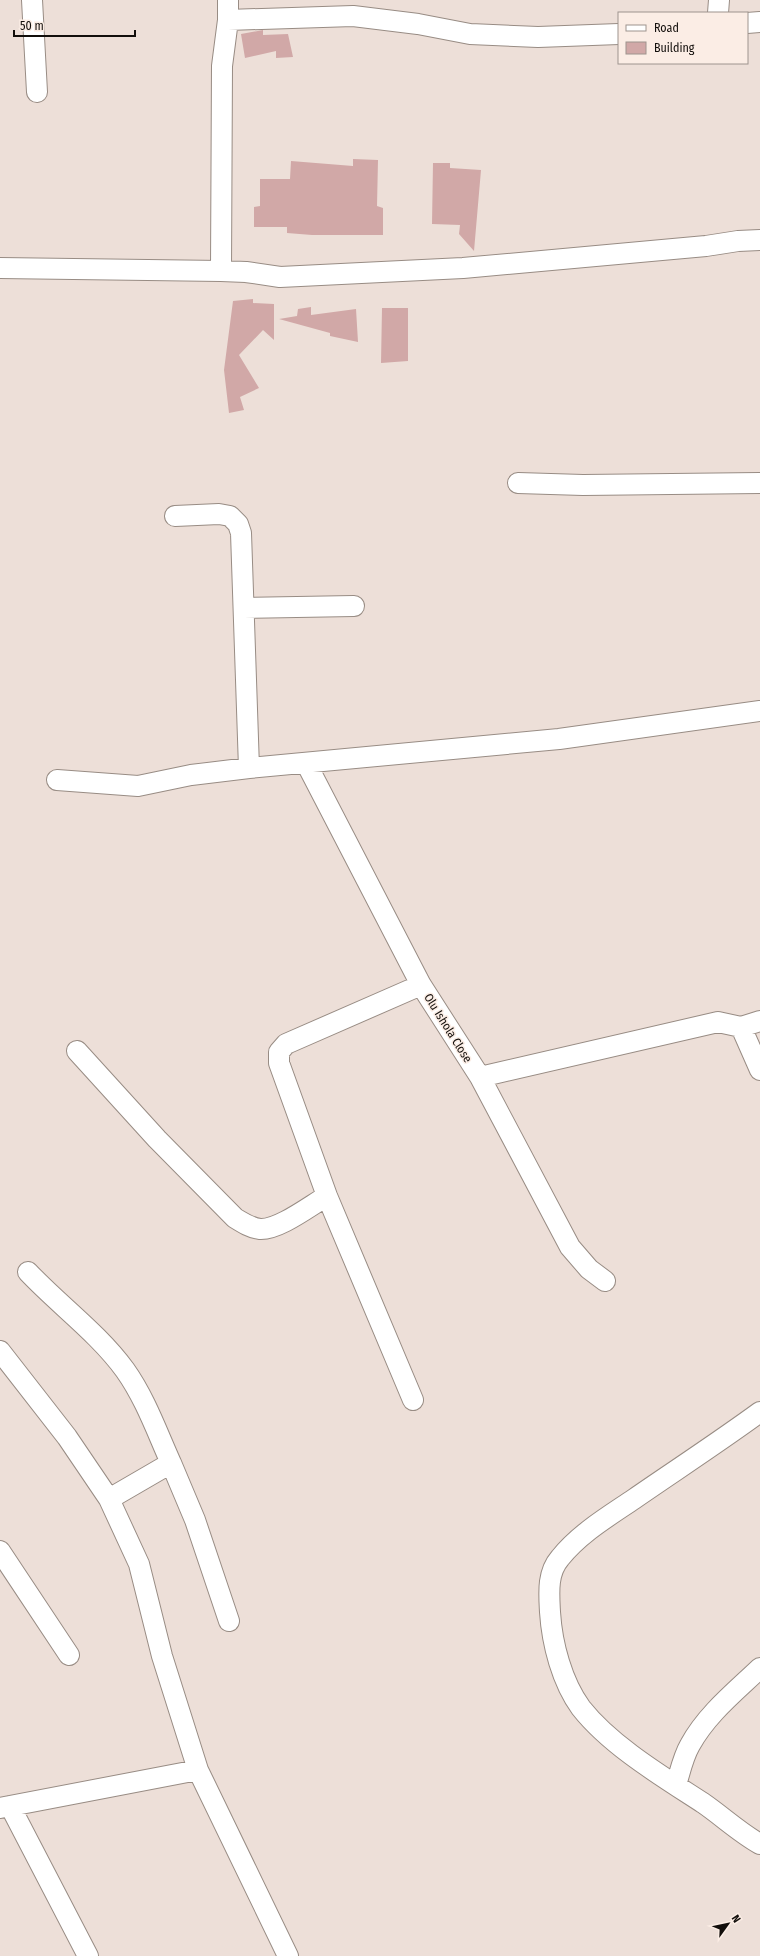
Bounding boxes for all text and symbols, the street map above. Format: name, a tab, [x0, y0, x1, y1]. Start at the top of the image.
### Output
scale bar	[14, 12, 135, 38]
legend	[618, 12, 748, 64]
text: 50 m	[20, 19, 44, 33]
text: Road	[654, 21, 679, 35]
text: Building	[654, 41, 695, 55]
street label: Olu Ishola Close	[421, 991, 475, 1065]
north arrow	[708, 1904, 748, 1944]
text: N	[729, 1913, 743, 1925]

